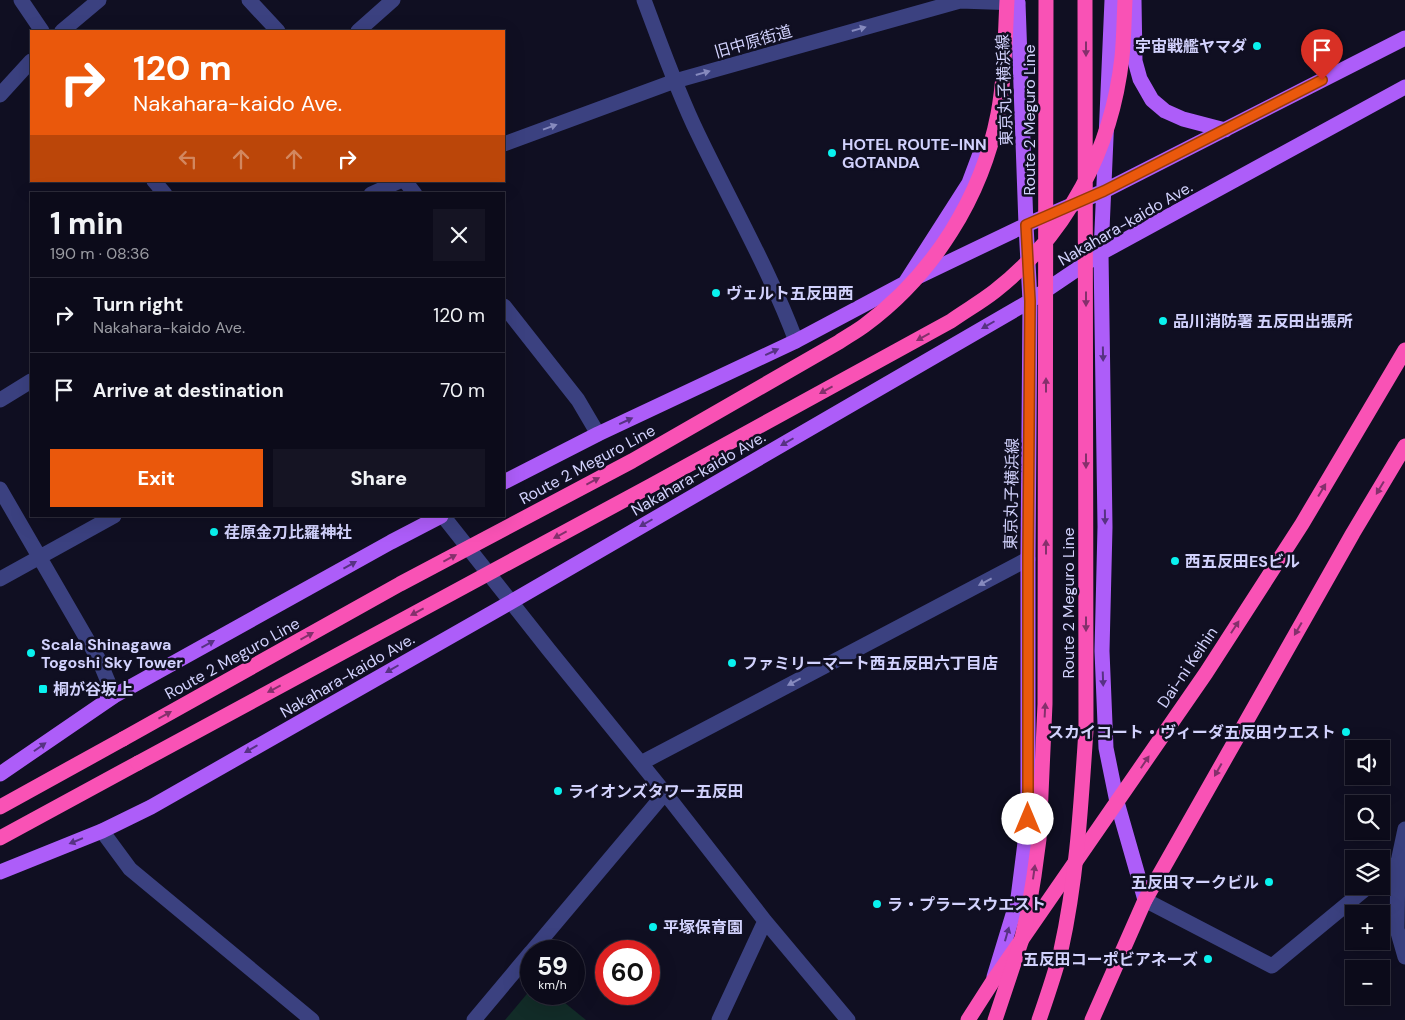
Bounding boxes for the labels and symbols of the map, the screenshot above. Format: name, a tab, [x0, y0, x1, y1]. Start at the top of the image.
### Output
street label: 旧中原街道	[712, 20, 794, 63]
one-way arrow	[852, 25, 867, 33]
pin	[1301, 29, 1343, 80]
street label: 東京丸子横浜線	[992, 34, 1017, 146]
place label: 宇宙戦艦ヤマダ	[1135, 36, 1247, 57]
marker: 宇宙戦艦ヤマダ	[1251, 40, 1263, 52]
one-way arrow	[1082, 41, 1090, 57]
street label: Route 2 Meguro Line	[1019, 44, 1040, 196]
one-way arrow	[695, 69, 710, 77]
one-way arrow	[542, 123, 557, 130]
place label: HOTEL ROUTE-INN GOTANDA	[842, 134, 987, 173]
marker: HOTEL ROUTE-INN GOTANDA	[826, 147, 838, 159]
street label: Nakahara-kaido Ave.	[1054, 176, 1196, 271]
place label: ヴェルト五反田西	[726, 283, 854, 304]
marker: ヴェルト五反田西	[710, 287, 722, 299]
one-way arrow	[1082, 291, 1090, 307]
place label: 品川消防署 五反田出張所	[1173, 311, 1353, 332]
marker: 品川消防署 五反田出張所	[1157, 315, 1169, 327]
one-way arrow	[981, 321, 994, 330]
one-way arrow	[916, 332, 929, 341]
one-way arrow	[1099, 347, 1107, 363]
one-way arrow	[765, 348, 780, 356]
one-way arrow	[1042, 377, 1050, 393]
one-way arrow	[818, 386, 833, 394]
one-way arrow	[618, 417, 633, 426]
street label: Route 2 Meguro Line	[516, 420, 659, 509]
street label: Nakahara-kaido Ave.	[627, 426, 769, 521]
one-way arrow	[780, 437, 793, 446]
street label: 東京丸子横浜線	[1000, 438, 1023, 550]
one-way arrow	[1082, 453, 1090, 469]
one-way arrow	[587, 477, 600, 486]
one-way arrow	[1375, 482, 1384, 495]
one-way arrow	[1318, 483, 1327, 496]
one-way arrow	[1101, 509, 1109, 525]
one-way arrow	[639, 519, 653, 528]
place label: 荏原金刀比羅神社	[224, 522, 352, 543]
marker: 荏原金刀比羅神社	[208, 526, 220, 538]
street label: Route 2 Meguro Line	[1058, 527, 1079, 679]
one-way arrow	[553, 531, 568, 539]
one-way arrow	[1042, 539, 1050, 555]
place label: 西五反田ESビル	[1185, 551, 1300, 572]
one-way arrow	[442, 554, 457, 562]
marker: 西五反田ESビル	[1169, 555, 1181, 567]
one-way arrow	[343, 561, 358, 569]
one-way arrow	[977, 578, 992, 586]
one-way arrow	[410, 608, 425, 616]
street label: Route 2 Meguro Line	[161, 613, 303, 704]
one-way arrow	[1082, 616, 1090, 632]
one-way arrow	[1231, 620, 1240, 634]
one-way arrow	[1294, 622, 1303, 635]
street label: Dai-ni Keihin	[1153, 623, 1222, 712]
street label: Nakahara-kaido Ave.	[276, 628, 418, 723]
one-way arrow	[300, 632, 315, 640]
place label: Scala Shinagawa Togoshi Sky Tower	[41, 634, 183, 673]
one-way arrow	[202, 639, 215, 648]
marker: Scala Shinagawa Togoshi Sky Tower	[25, 647, 37, 659]
place label: ファミリーマート西五反田六丁目店	[742, 653, 998, 674]
marker: ファミリーマート西五反田六丁目店	[726, 657, 738, 669]
one-way arrow	[386, 664, 399, 673]
one-way arrow	[1100, 672, 1108, 688]
one-way arrow	[787, 678, 802, 686]
place label: 桐が谷坂上	[53, 679, 133, 700]
marker: 桐が谷坂上	[37, 683, 49, 695]
one-way arrow	[268, 685, 281, 694]
one-way arrow	[1041, 702, 1049, 718]
one-way arrow	[158, 711, 173, 719]
place label: スカイコート・ヴィーダ五反田ウエスト	[1048, 722, 1336, 743]
marker: スカイコート・ヴィーダ五反田ウエスト	[1340, 726, 1352, 738]
one-way arrow	[33, 742, 47, 752]
one-way arrow	[245, 745, 258, 754]
one-way arrow	[1140, 755, 1150, 769]
one-way arrow	[1214, 763, 1223, 777]
place label: ライオンズタワー五反田	[568, 781, 744, 802]
marker: ライオンズタワー五反田	[552, 785, 564, 797]
position arrow	[1001, 792, 1053, 844]
one-way arrow	[69, 838, 84, 845]
one-way arrow	[1030, 864, 1038, 880]
place label: 五反田マークビル	[1131, 872, 1259, 893]
marker: 五反田マークビル	[1263, 876, 1275, 888]
place label: ラ・プラースウエスト	[887, 894, 1046, 915]
marker: ラ・プラースウエスト	[871, 898, 883, 910]
place label: 平塚保育園	[663, 917, 743, 938]
marker: 平塚保育園	[647, 921, 659, 933]
one-way arrow	[1004, 926, 1012, 941]
speed limit sign: 60	[595, 940, 660, 1005]
place label: 五反田コーポビアネーズ	[1023, 949, 1198, 970]
marker: 五反田コーポビアネーズ	[1202, 953, 1214, 965]

